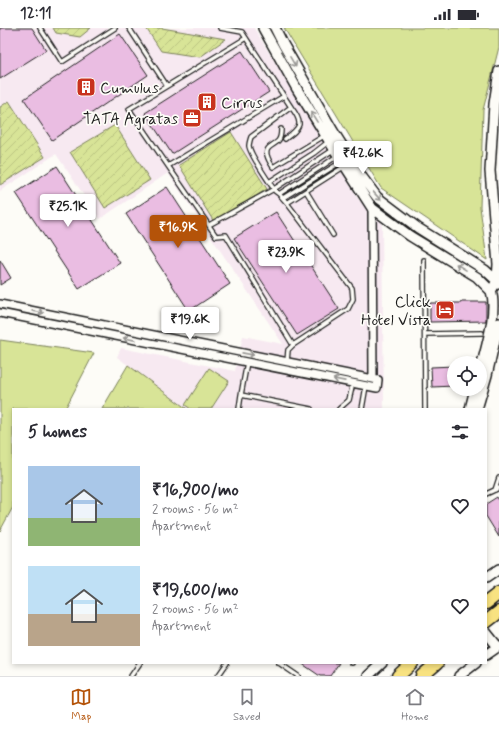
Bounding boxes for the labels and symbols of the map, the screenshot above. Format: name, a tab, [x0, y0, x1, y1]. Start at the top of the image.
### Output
one-way arrow	[290, 56, 298, 68]
building icon: Cumulus	[75, 76, 97, 98]
place label: Cumulus	[100, 78, 159, 99]
building icon: Cirrus	[196, 91, 218, 113]
place label: Cirrus	[221, 93, 263, 114]
office icon: TATA Agratas	[181, 107, 203, 129]
place label: TATA Agratas	[83, 109, 178, 130]
one-way arrow	[310, 112, 318, 123]
pin: ₹42.6K	[330, 141, 396, 175]
one-way arrow	[372, 191, 382, 201]
pin: ₹25.1K	[35, 194, 101, 228]
pin: ₹16.9K	[145, 215, 211, 249]
pin: ₹23.9K	[253, 240, 319, 274]
one-way arrow	[455, 263, 466, 272]
place label: Click Hotel Vista	[361, 292, 431, 331]
hotel icon: Click Hotel Vista	[434, 299, 456, 321]
pin: ₹19.6K	[157, 307, 223, 341]
one-way arrow	[31, 308, 44, 316]
one-way arrow	[123, 334, 136, 342]
one-way arrow	[241, 350, 254, 358]
one-way arrow	[332, 376, 345, 384]

